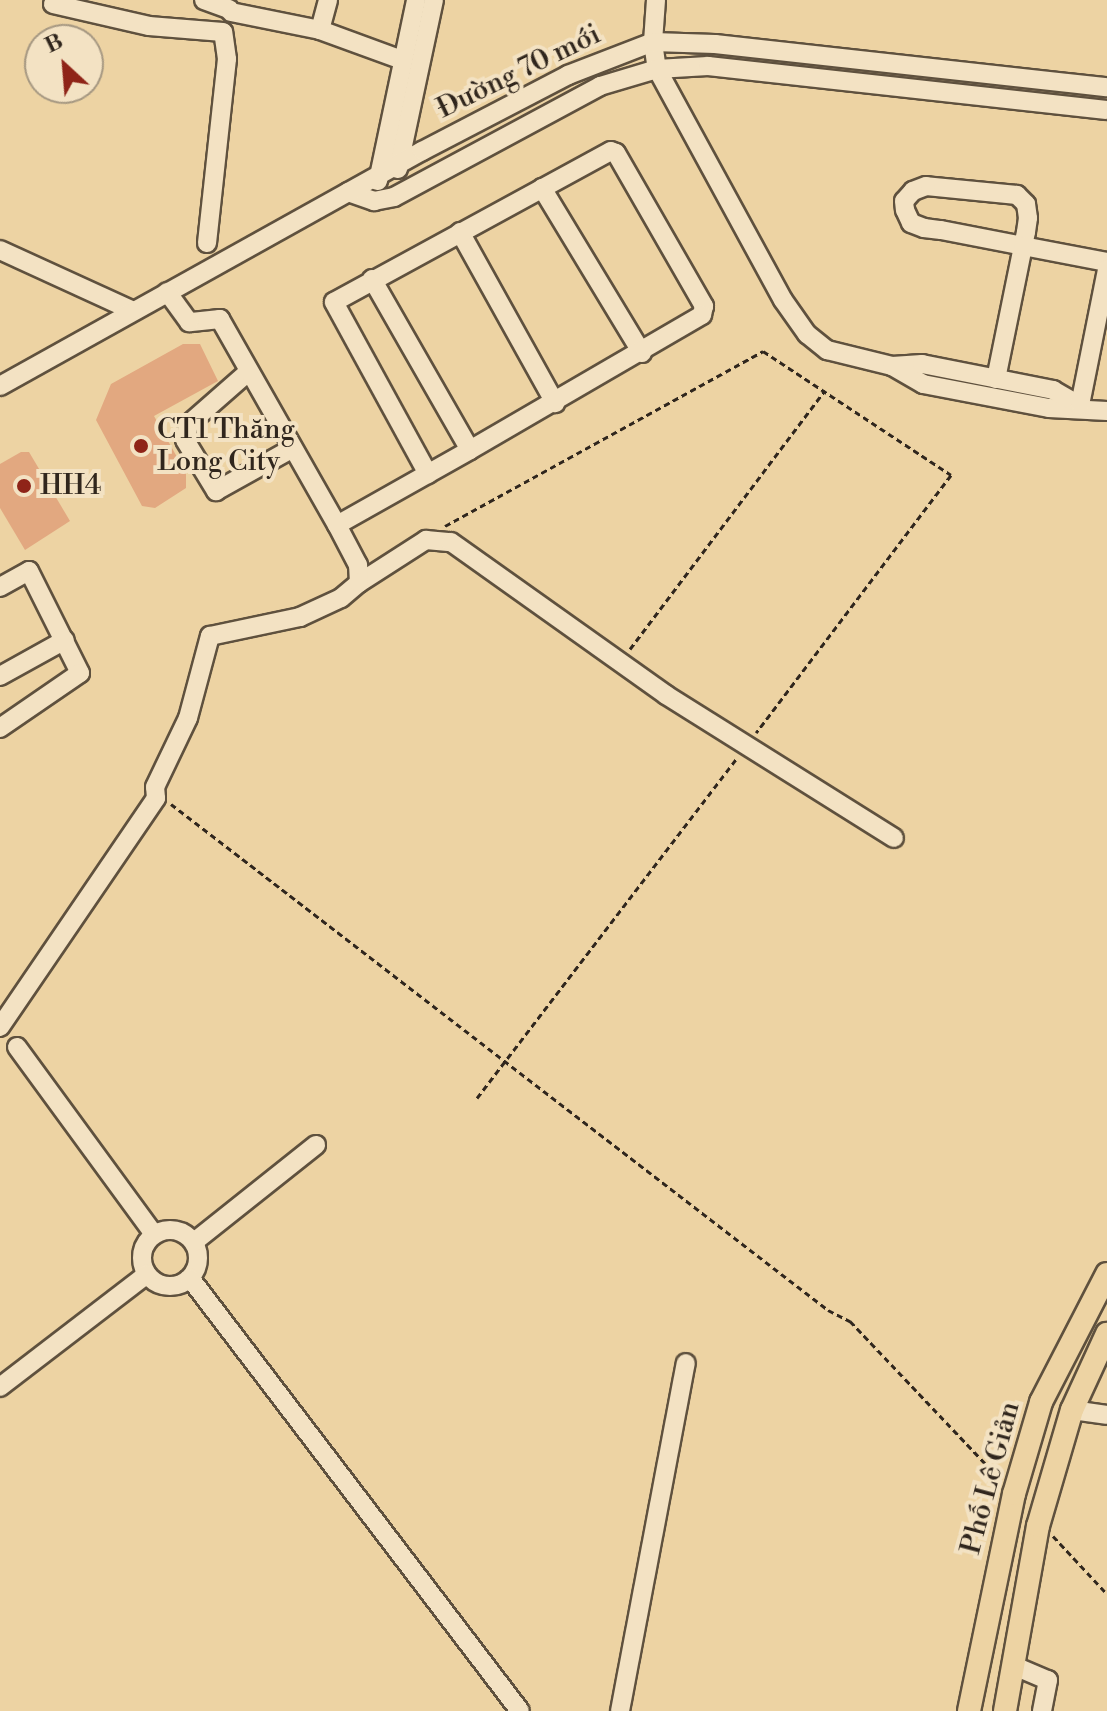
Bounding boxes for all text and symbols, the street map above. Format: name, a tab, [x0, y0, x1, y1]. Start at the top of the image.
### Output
street label: Đường 70 mới	[432, 18, 606, 126]
north arrow	[24, 24, 104, 104]
text: B	[41, 28, 67, 60]
place label: CT1 Thăng Long City	[157, 413, 295, 479]
marker: CT1 Thăng Long City	[132, 437, 150, 455]
place label: HH4	[40, 469, 102, 503]
marker: HH4	[15, 477, 33, 495]
street label: Phố Lê Giản	[955, 1398, 1027, 1558]

